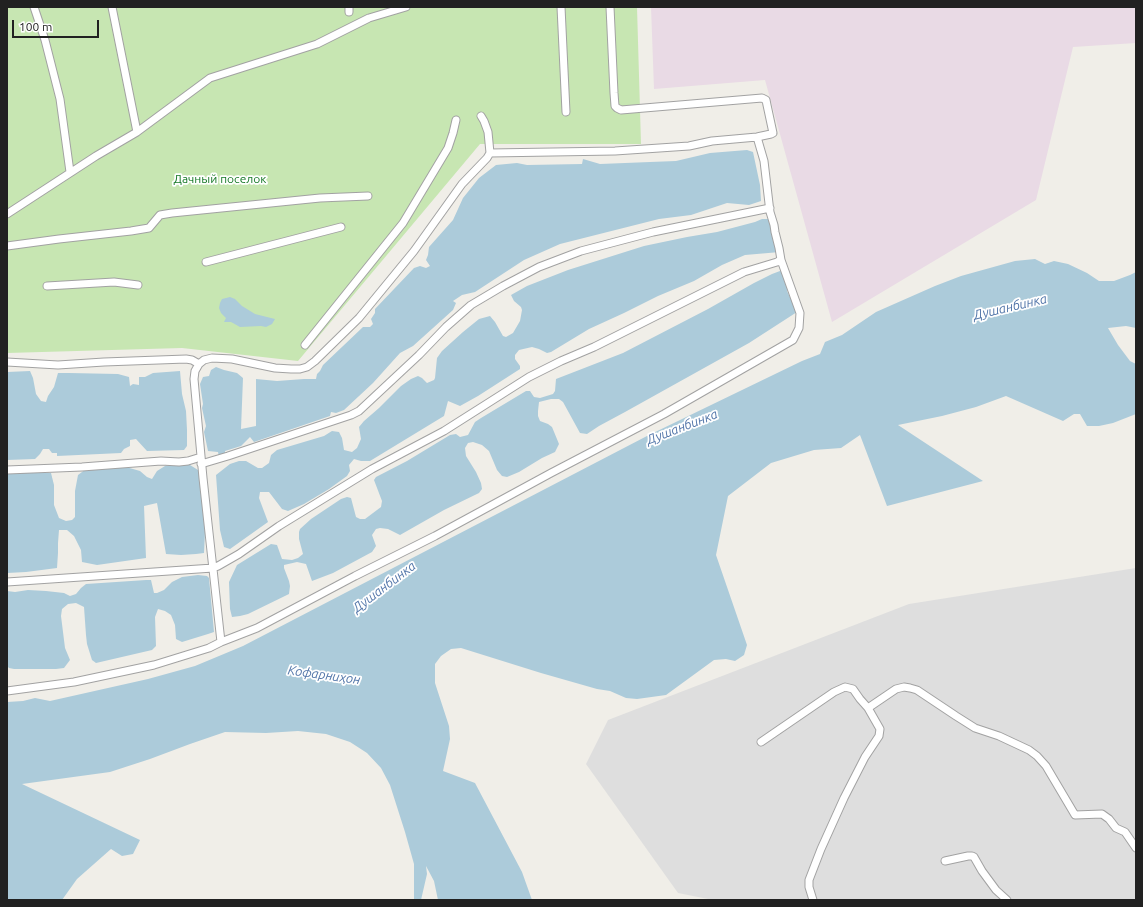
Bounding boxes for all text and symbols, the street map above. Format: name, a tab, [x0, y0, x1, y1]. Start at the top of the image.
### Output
scale bar	[14, 12, 101, 38]
text: 100 m	[19, 20, 52, 33]
park label: Дачный поселок	[174, 172, 266, 186]
water label: Душанбинка	[972, 291, 1048, 323]
water label: Душанбинка	[644, 406, 720, 448]
water label: Душанбинка	[349, 558, 419, 616]
water label: Кофарниҳон	[287, 662, 361, 688]

